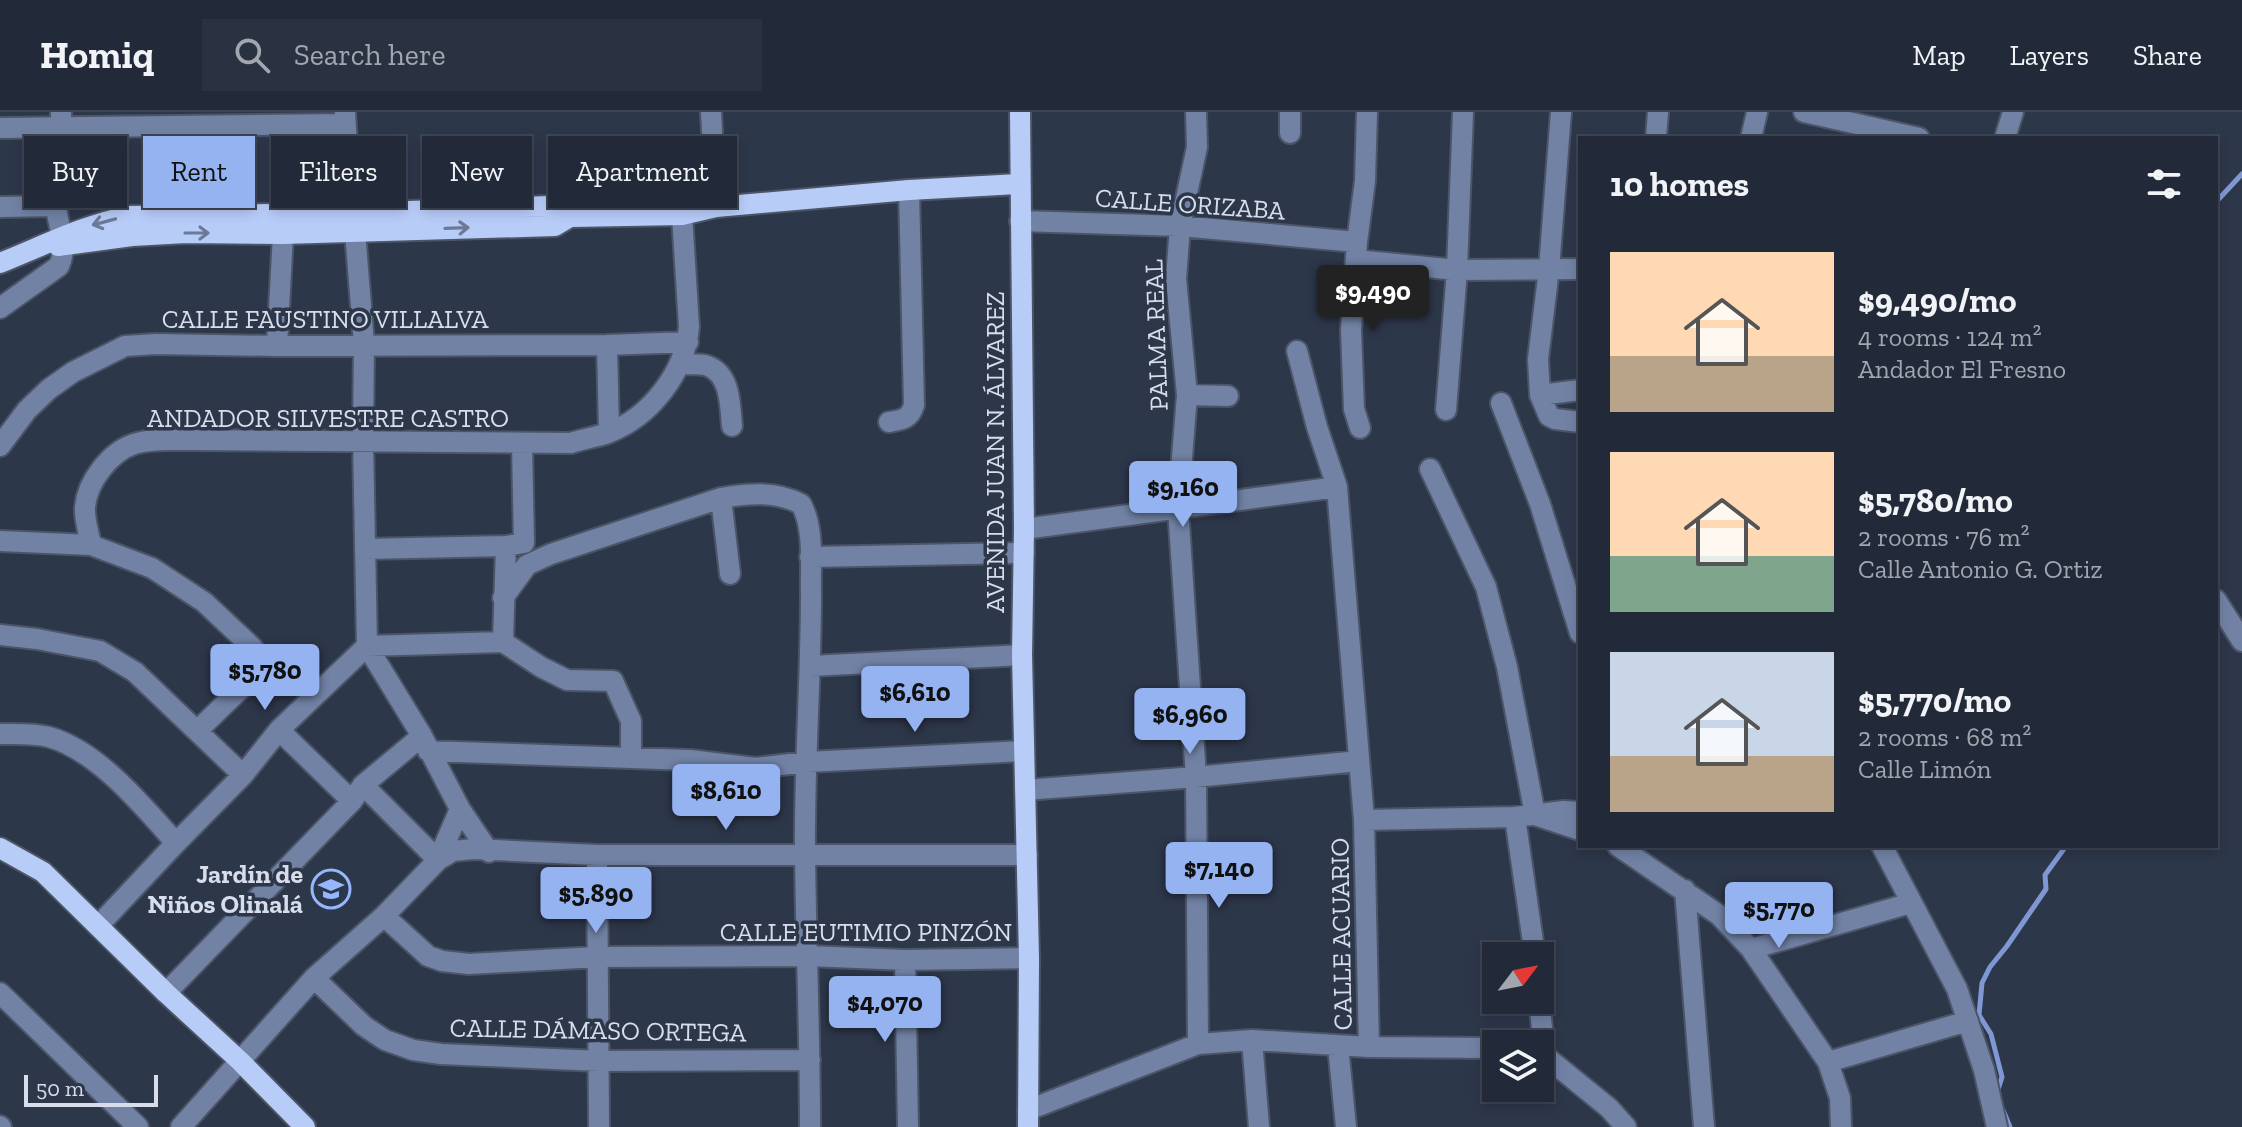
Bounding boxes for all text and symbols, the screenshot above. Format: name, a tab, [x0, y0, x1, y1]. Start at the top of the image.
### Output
search box	[202, 19, 762, 91]
text: Homiq	[40, 32, 154, 78]
icon: search	[230, 33, 274, 77]
text: Search here	[294, 37, 446, 73]
text: Map	[1912, 39, 1966, 72]
text: Layers	[2010, 39, 2089, 72]
text: Share	[2133, 39, 2202, 72]
chip: Buy	[24, 136, 127, 208]
chip: Rent	[143, 136, 255, 208]
chip: Filters	[271, 136, 406, 208]
chip: New	[422, 136, 532, 208]
chip: Apartment	[548, 136, 737, 208]
icon: filters	[2142, 162, 2186, 206]
text: 10 homes	[1610, 164, 1749, 205]
street label: CALLE ORIZABA	[1094, 181, 1287, 227]
one-way arrow	[91, 215, 117, 230]
one-way arrow	[443, 221, 470, 236]
one-way arrow	[183, 225, 210, 241]
street label: PALMA REAL	[1137, 259, 1175, 411]
pin: $9,490	[1308, 265, 1438, 333]
text: $9,490	[1335, 275, 1411, 307]
text: $9,490/mo	[1858, 280, 2017, 321]
icon: home	[1674, 284, 1770, 380]
street label: AVENIDA JUAN N. ÁLVAREZ	[979, 291, 1011, 613]
street label: CALLE FAUSTINO VILLALVA	[162, 303, 490, 335]
text: 4 rooms · 124 m²	[1858, 321, 2042, 353]
text: Andador El Fresno	[1858, 353, 2066, 385]
street label: ANDADOR SILVESTRE CASTRO	[147, 402, 509, 434]
pin: $9,160	[1118, 461, 1248, 529]
text: $9,160	[1147, 471, 1219, 503]
text: $5,780/mo	[1858, 480, 2013, 521]
icon: home	[1674, 484, 1770, 580]
text: 2 rooms · 76 m²	[1858, 521, 2030, 553]
text: Calle Antonio G. Ortiz	[1858, 553, 2103, 585]
pin: $5,780	[200, 644, 330, 712]
text: $5,780	[228, 654, 302, 686]
pin: $6,610	[850, 666, 980, 734]
text: $6,610	[879, 676, 951, 708]
text: $5,770/mo	[1858, 680, 2011, 721]
icon: home	[1674, 684, 1770, 780]
pin: $6,960	[1125, 688, 1255, 756]
text: $6,960	[1152, 698, 1228, 730]
text: 2 rooms · 68 m²	[1858, 721, 2031, 753]
text: Calle Limón	[1858, 753, 1991, 785]
pin: $8,610	[661, 764, 791, 832]
text: $8,610	[690, 774, 762, 806]
street label: CALLE ACUARIO	[1323, 837, 1359, 1031]
pin: $7,140	[1154, 842, 1284, 910]
text: $7,140	[1184, 852, 1254, 884]
place label: Jardín de Niños Olinalá	[148, 858, 303, 920]
pin: $5,890	[531, 867, 661, 935]
school or university icon: Jardín de Niños Olinalá	[310, 868, 352, 910]
text: $5,890	[558, 877, 634, 909]
pin: $5,770	[1714, 882, 1844, 950]
text: $5,770	[1743, 892, 1815, 924]
street label: CALLE EUTIMIO PINZÓN	[720, 916, 1012, 948]
north arrow	[1482, 942, 1554, 1014]
map controls	[1482, 942, 1554, 1102]
pin: $4,070	[820, 976, 950, 1044]
text: $4,070	[847, 986, 923, 1018]
street label: CALLE DÁMASO ORTEGA	[449, 1011, 748, 1049]
button: layers	[1482, 1030, 1554, 1102]
scale bar	[24, 1071, 158, 1107]
text: 50 m	[36, 1075, 84, 1102]

